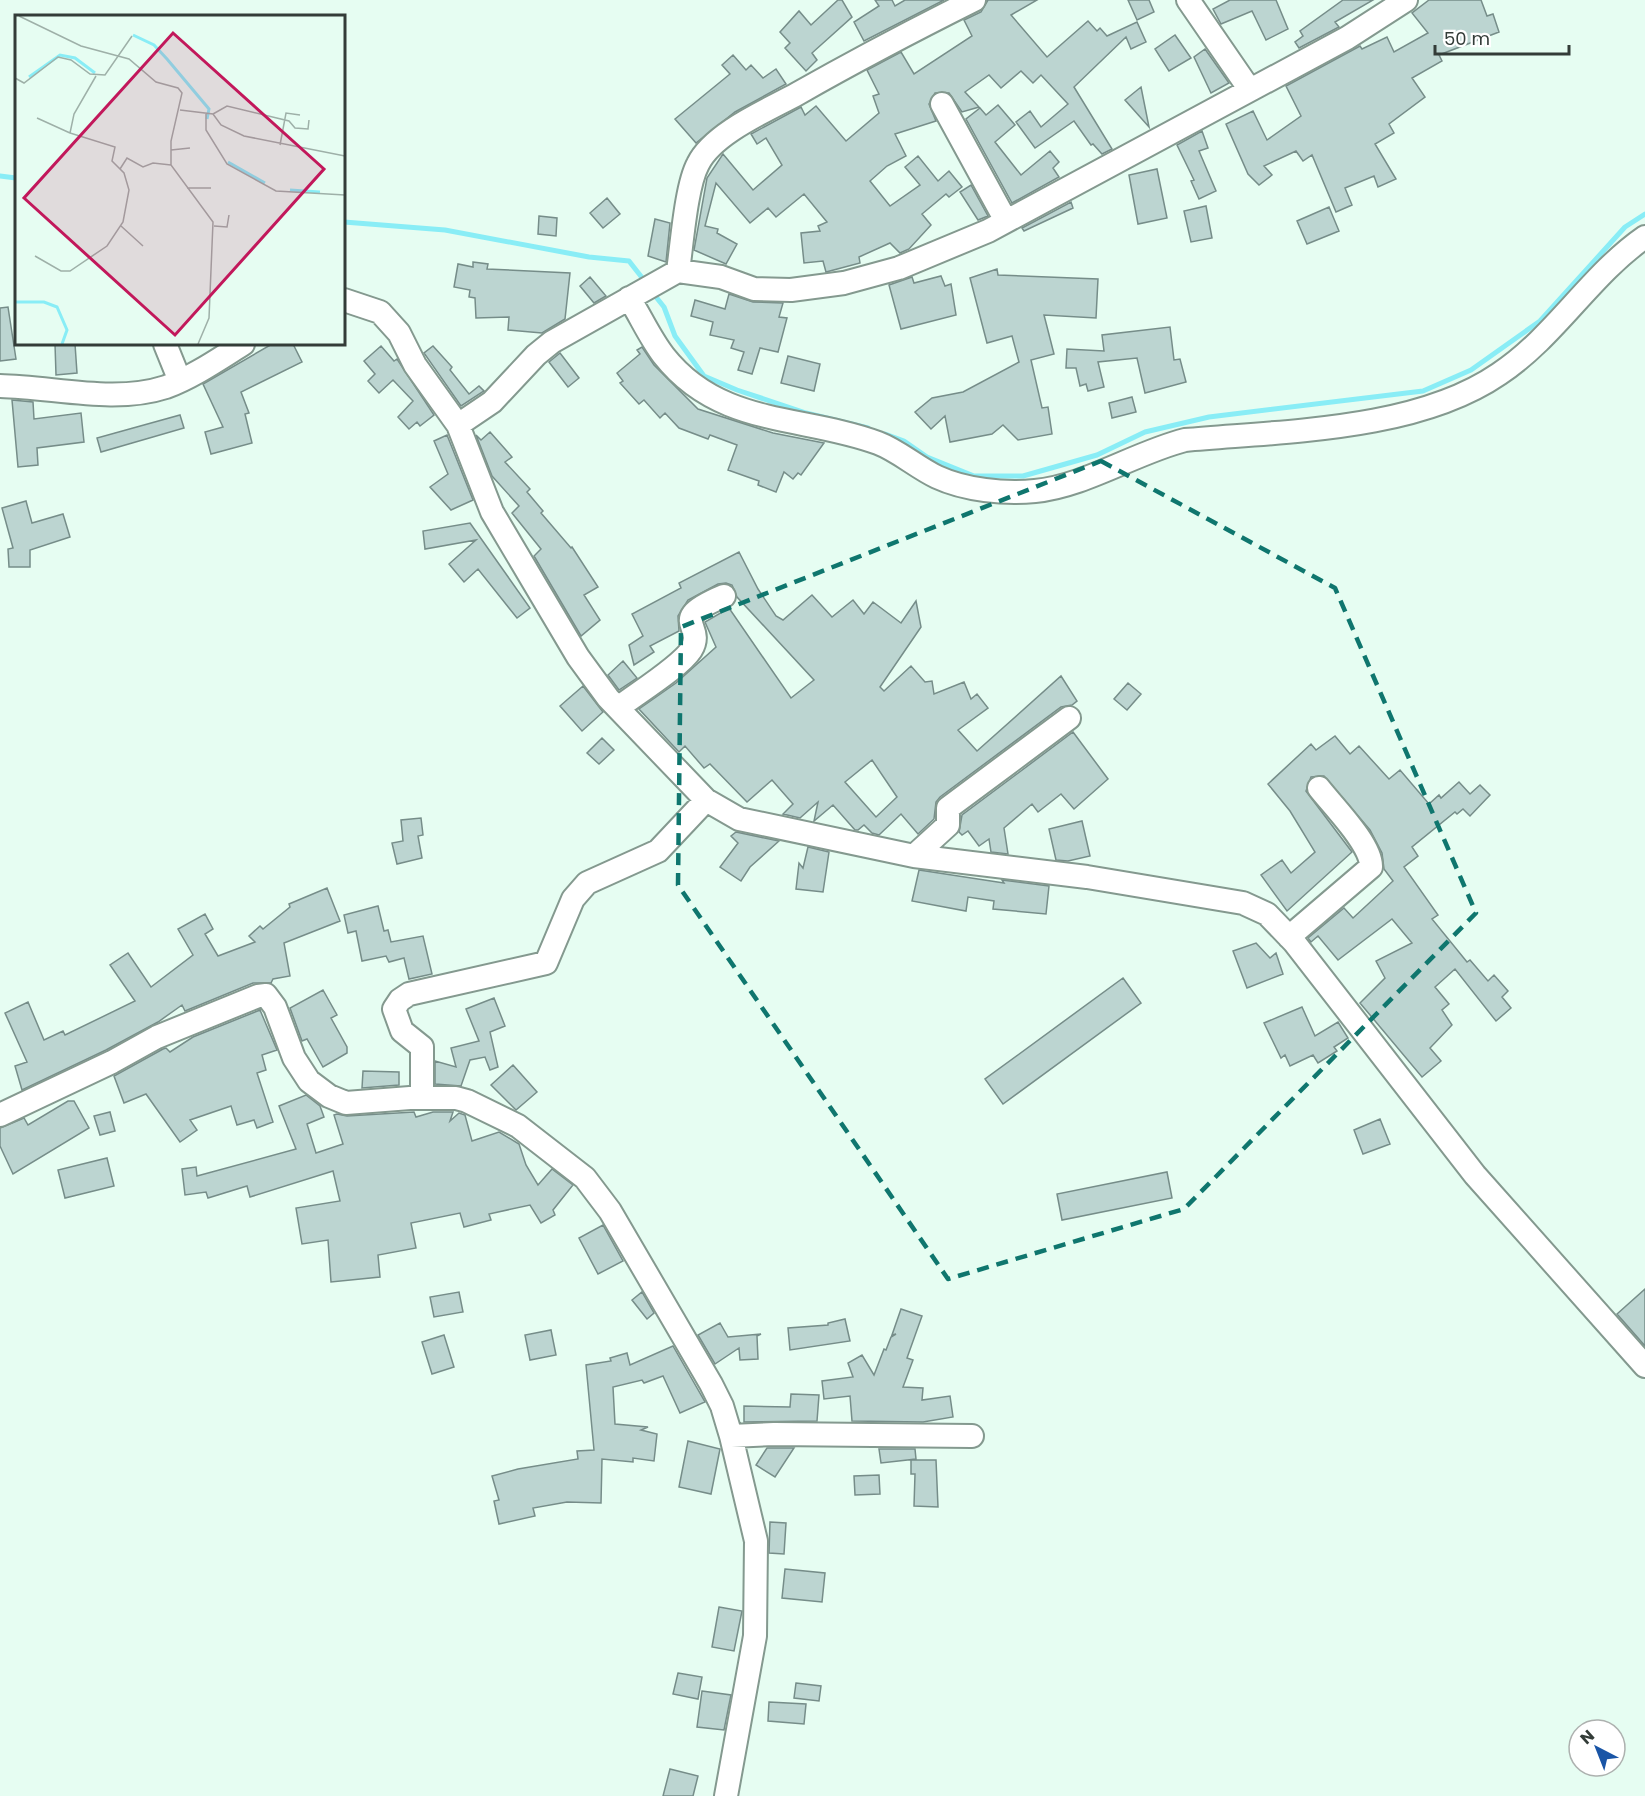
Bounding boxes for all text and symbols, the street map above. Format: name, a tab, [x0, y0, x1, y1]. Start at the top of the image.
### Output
inset map	[15, 15, 345, 345]
scale bar	[1435, 18, 1568, 56]
text: 50 m	[1444, 26, 1490, 51]
north arrow	[1567, 1718, 1627, 1778]
text: N	[1575, 1725, 1599, 1750]

